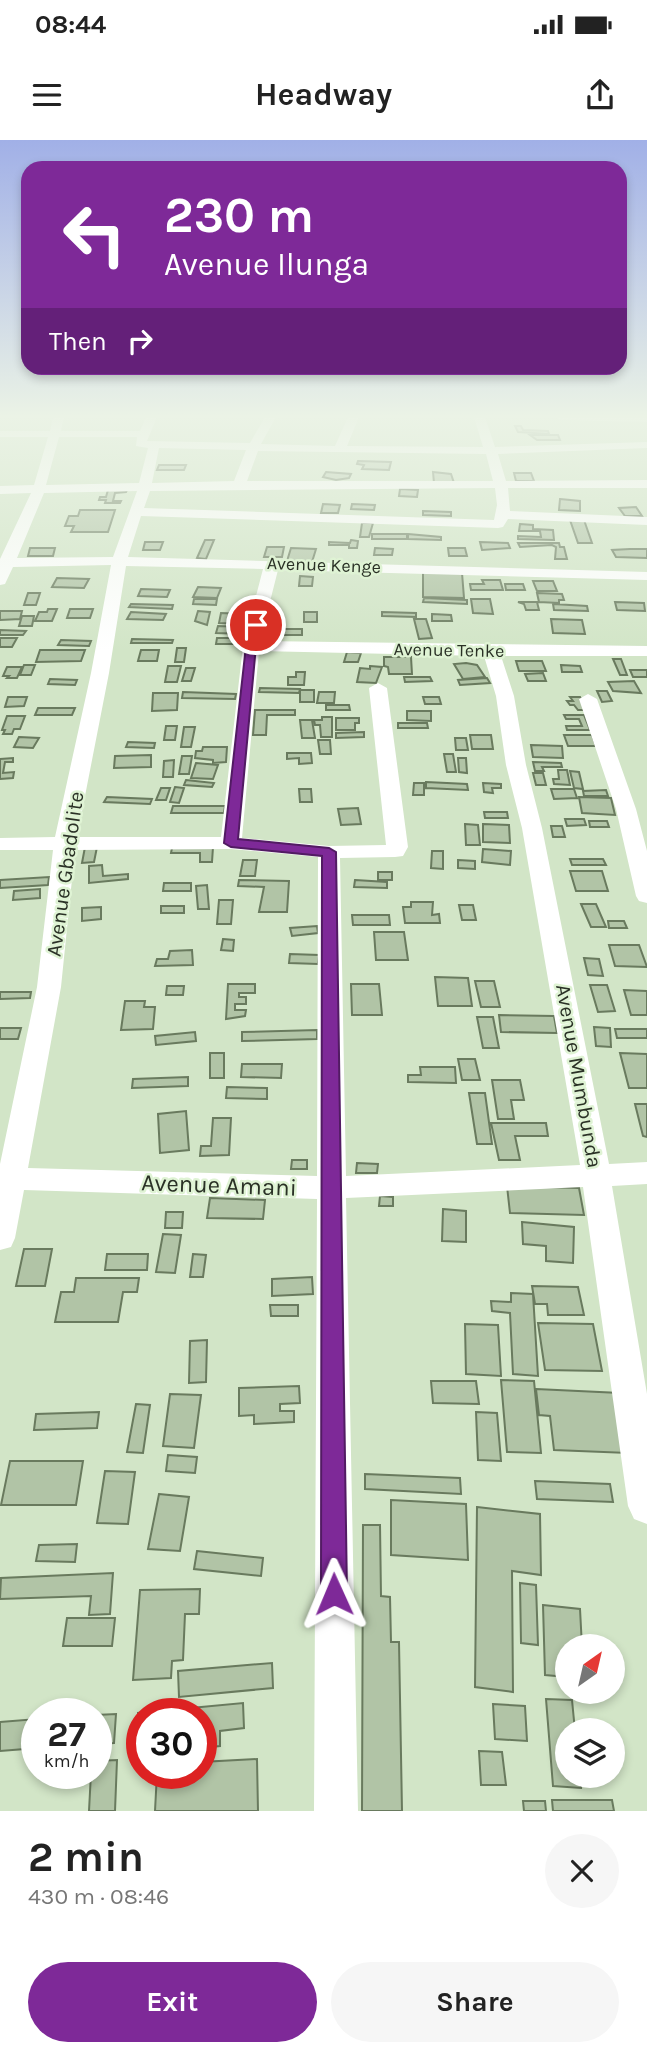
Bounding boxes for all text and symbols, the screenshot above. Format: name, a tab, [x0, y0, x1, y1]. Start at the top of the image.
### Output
text: 08:44	[35, 9, 106, 40]
icon: menu	[28, 76, 66, 114]
text: Headway	[255, 76, 392, 113]
icon: share	[581, 76, 619, 114]
text: 230 m	[164, 187, 314, 244]
icon: left	[49, 189, 140, 280]
text: Avenue Ilunga	[164, 246, 369, 283]
icon: right	[121, 322, 159, 360]
text: Then	[49, 326, 107, 357]
street label: Avenue Kenge	[267, 552, 381, 578]
pin	[226, 595, 286, 655]
icon: arrive	[237, 606, 275, 644]
street label: Avenue Tenke	[393, 638, 505, 662]
street label: Avenue Gbadolite	[42, 790, 88, 958]
street label: Avenue Mumbunda	[551, 982, 607, 1170]
street label: Avenue Amani	[141, 1168, 297, 1202]
position arrow	[297, 1557, 371, 1631]
north arrow	[555, 1634, 625, 1704]
map controls	[555, 1634, 625, 1788]
speed limit sign: 30	[126, 1698, 217, 1789]
text: 27	[47, 1714, 86, 1755]
button: layers	[555, 1718, 625, 1788]
text: km/h	[44, 1750, 89, 1772]
text: 2 min	[28, 1832, 144, 1882]
button: close	[545, 1834, 619, 1908]
text: 430 m · 08:46	[28, 1883, 169, 1910]
button: Exit	[28, 1962, 317, 2042]
button: Share	[331, 1962, 619, 2042]

